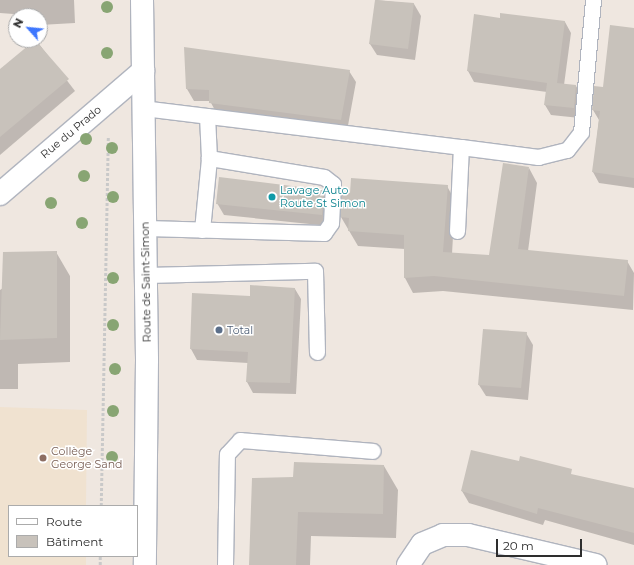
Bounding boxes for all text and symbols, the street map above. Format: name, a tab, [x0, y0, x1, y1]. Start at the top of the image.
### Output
north arrow	[8, 8, 48, 48]
text: N	[10, 16, 26, 30]
street label: Rue du Prado	[38, 103, 104, 161]
place label: Lavage Auto Route St Simon	[280, 184, 366, 210]
marker: Lavage Auto Route St Simon	[267, 192, 277, 202]
street label: Route de Saint-Simon	[138, 222, 154, 342]
place label: Total	[227, 323, 253, 337]
marker: Total	[214, 325, 224, 335]
place label: Collège George Sand	[51, 445, 123, 471]
marker: Collège George Sand	[38, 453, 48, 463]
legend	[8, 505, 138, 557]
text: Route	[46, 514, 82, 529]
scale bar	[498, 531, 584, 557]
text: Bâtiment	[46, 534, 103, 549]
text: 20 m	[503, 538, 534, 553]

